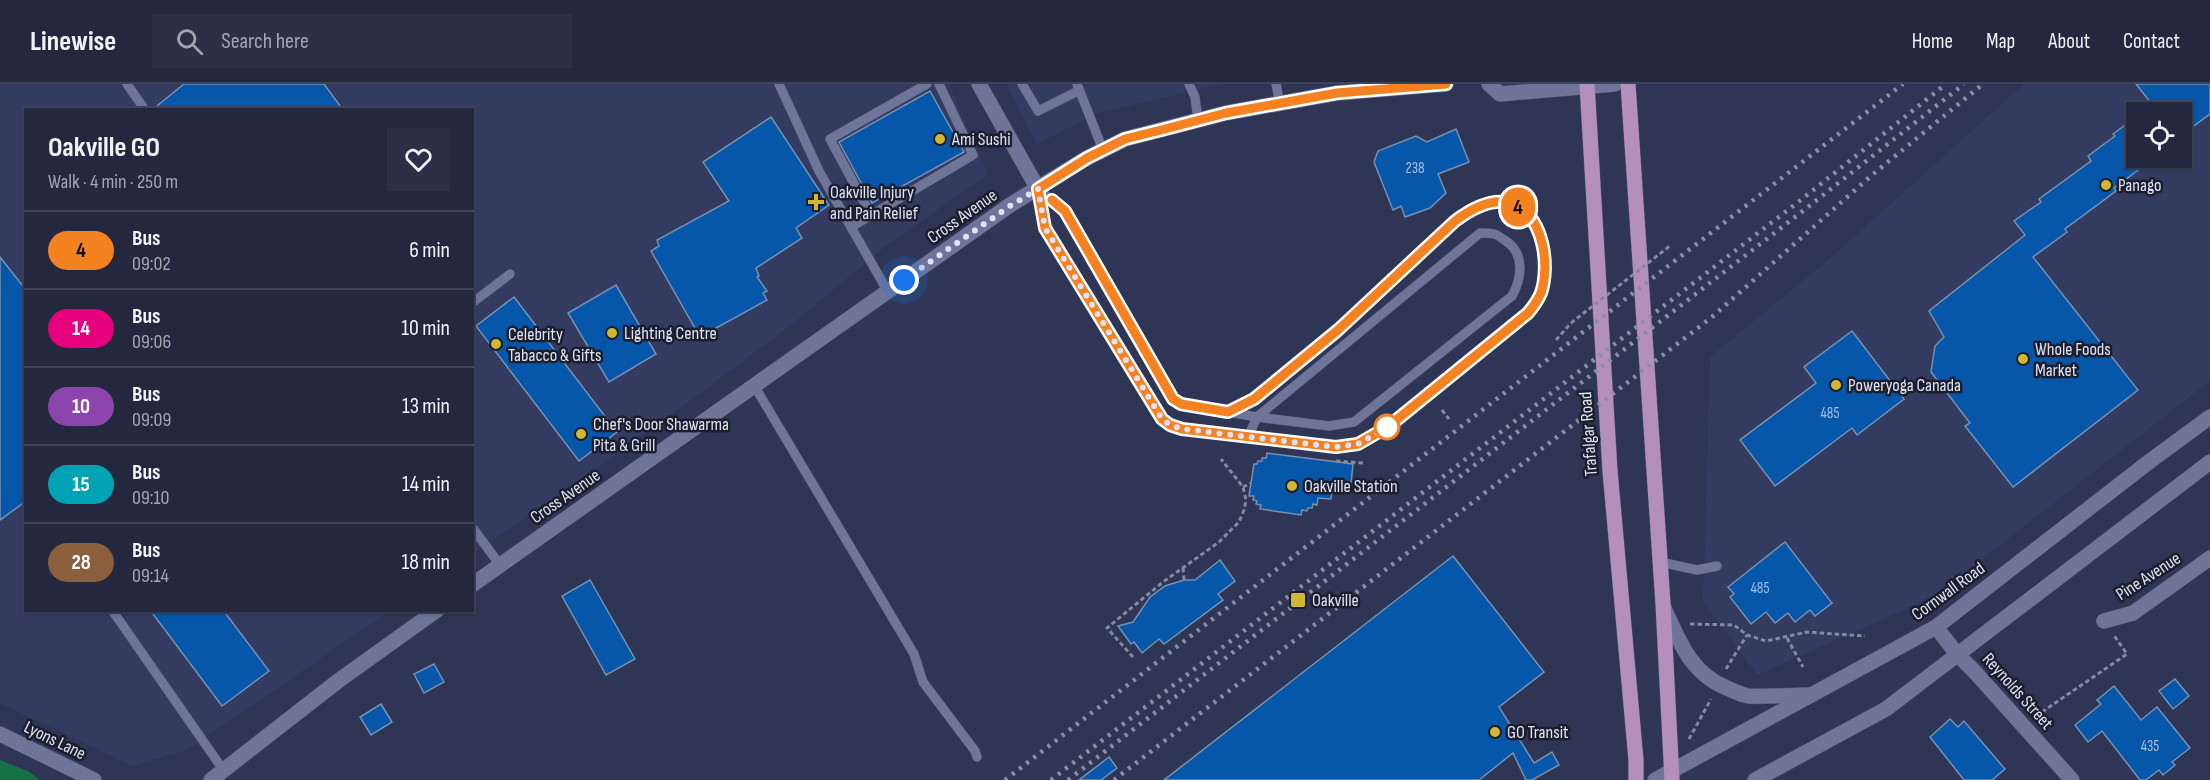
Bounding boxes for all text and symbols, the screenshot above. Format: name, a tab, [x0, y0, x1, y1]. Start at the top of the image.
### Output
search box	[152, 14, 572, 68]
text: Linewise	[30, 25, 116, 58]
icon: search	[173, 25, 206, 58]
text: Search here	[221, 28, 309, 55]
text: Home	[1912, 29, 1953, 54]
text: Map	[1986, 29, 2015, 54]
text: About	[2048, 29, 2090, 54]
text: Contact	[2123, 29, 2180, 54]
map controls	[2126, 102, 2192, 168]
button: locate	[2126, 102, 2192, 168]
button: heart	[387, 128, 450, 191]
place label: Ami Sushi	[951, 129, 1011, 150]
text: Oakville GO	[48, 131, 160, 164]
marker: Ami Sushi	[933, 132, 947, 146]
house number: 238	[1405, 159, 1425, 178]
text: Walk · 4 min · 250 m	[48, 170, 178, 194]
place label: Panago	[2118, 175, 2162, 196]
marker: Panago	[2099, 178, 2113, 192]
place label: Oakville Injury and Pain Relief	[830, 182, 919, 224]
street label: Cross Avenue	[923, 185, 1001, 248]
line badge: 4	[1498, 188, 1538, 226]
marker: Oakville Injury and Pain Relief	[807, 193, 825, 211]
text: 4	[1513, 195, 1523, 220]
text: Bus	[132, 225, 161, 252]
text: 6 min	[409, 237, 450, 264]
text: 4	[76, 238, 86, 263]
text: 09:02	[132, 252, 171, 276]
your location	[889, 265, 919, 295]
text: Bus	[132, 303, 161, 330]
text: 10 min	[401, 315, 450, 342]
text: 14	[72, 316, 90, 341]
place label: Lighting Centre	[624, 323, 717, 344]
place label: Celebrity Tabacco & Gifts	[508, 324, 601, 366]
marker: Lighting Centre	[605, 326, 619, 340]
text: 09:06	[132, 330, 171, 354]
marker: Celebrity Tabacco & Gifts	[489, 337, 503, 351]
place label: Whole Foods Market	[2035, 339, 2111, 381]
marker: Whole Foods Market	[2016, 352, 2030, 366]
place label: Poweryoga Canada	[1848, 375, 1961, 396]
marker: Poweryoga Canada	[1829, 378, 1843, 392]
text: Bus	[132, 381, 161, 408]
street label: Trafalgar Road	[1575, 391, 1602, 477]
text: 13 min	[402, 393, 450, 420]
text: 10	[72, 394, 90, 419]
house number: 485	[1821, 404, 1839, 423]
text: 09:09	[132, 408, 171, 432]
place label: Chef's Door Shawarma Pita & Grill	[593, 414, 729, 456]
unlabelled marker	[1374, 414, 1400, 440]
marker: Chef's Door Shawarma Pita & Grill	[574, 427, 588, 441]
text: Bus	[132, 459, 161, 486]
street label: Cross Avenue	[526, 465, 604, 528]
text: 14 min	[402, 471, 450, 498]
text: 15	[72, 472, 90, 497]
place label: Oakville Station	[1304, 476, 1398, 497]
marker: Oakville Station	[1285, 479, 1299, 493]
text: 09:10	[132, 486, 169, 510]
text: Bus	[132, 537, 161, 564]
street label: Pine Avenue	[2112, 548, 2185, 605]
text: 18 min	[402, 549, 450, 576]
text: 28	[71, 550, 91, 575]
street label: Cornwall Road	[1908, 558, 1989, 625]
text: 09:14	[132, 564, 169, 588]
house number: 485	[1751, 579, 1769, 598]
place label: Oakville	[1312, 590, 1359, 611]
marker: Oakville	[1289, 591, 1307, 609]
street label: Reynolds Street	[1978, 649, 2058, 734]
street label: Lyons Lane	[20, 717, 89, 764]
place label: GO Transit	[1507, 722, 1569, 743]
marker: GO Transit	[1488, 725, 1502, 739]
house number: 435	[2141, 737, 2159, 756]

